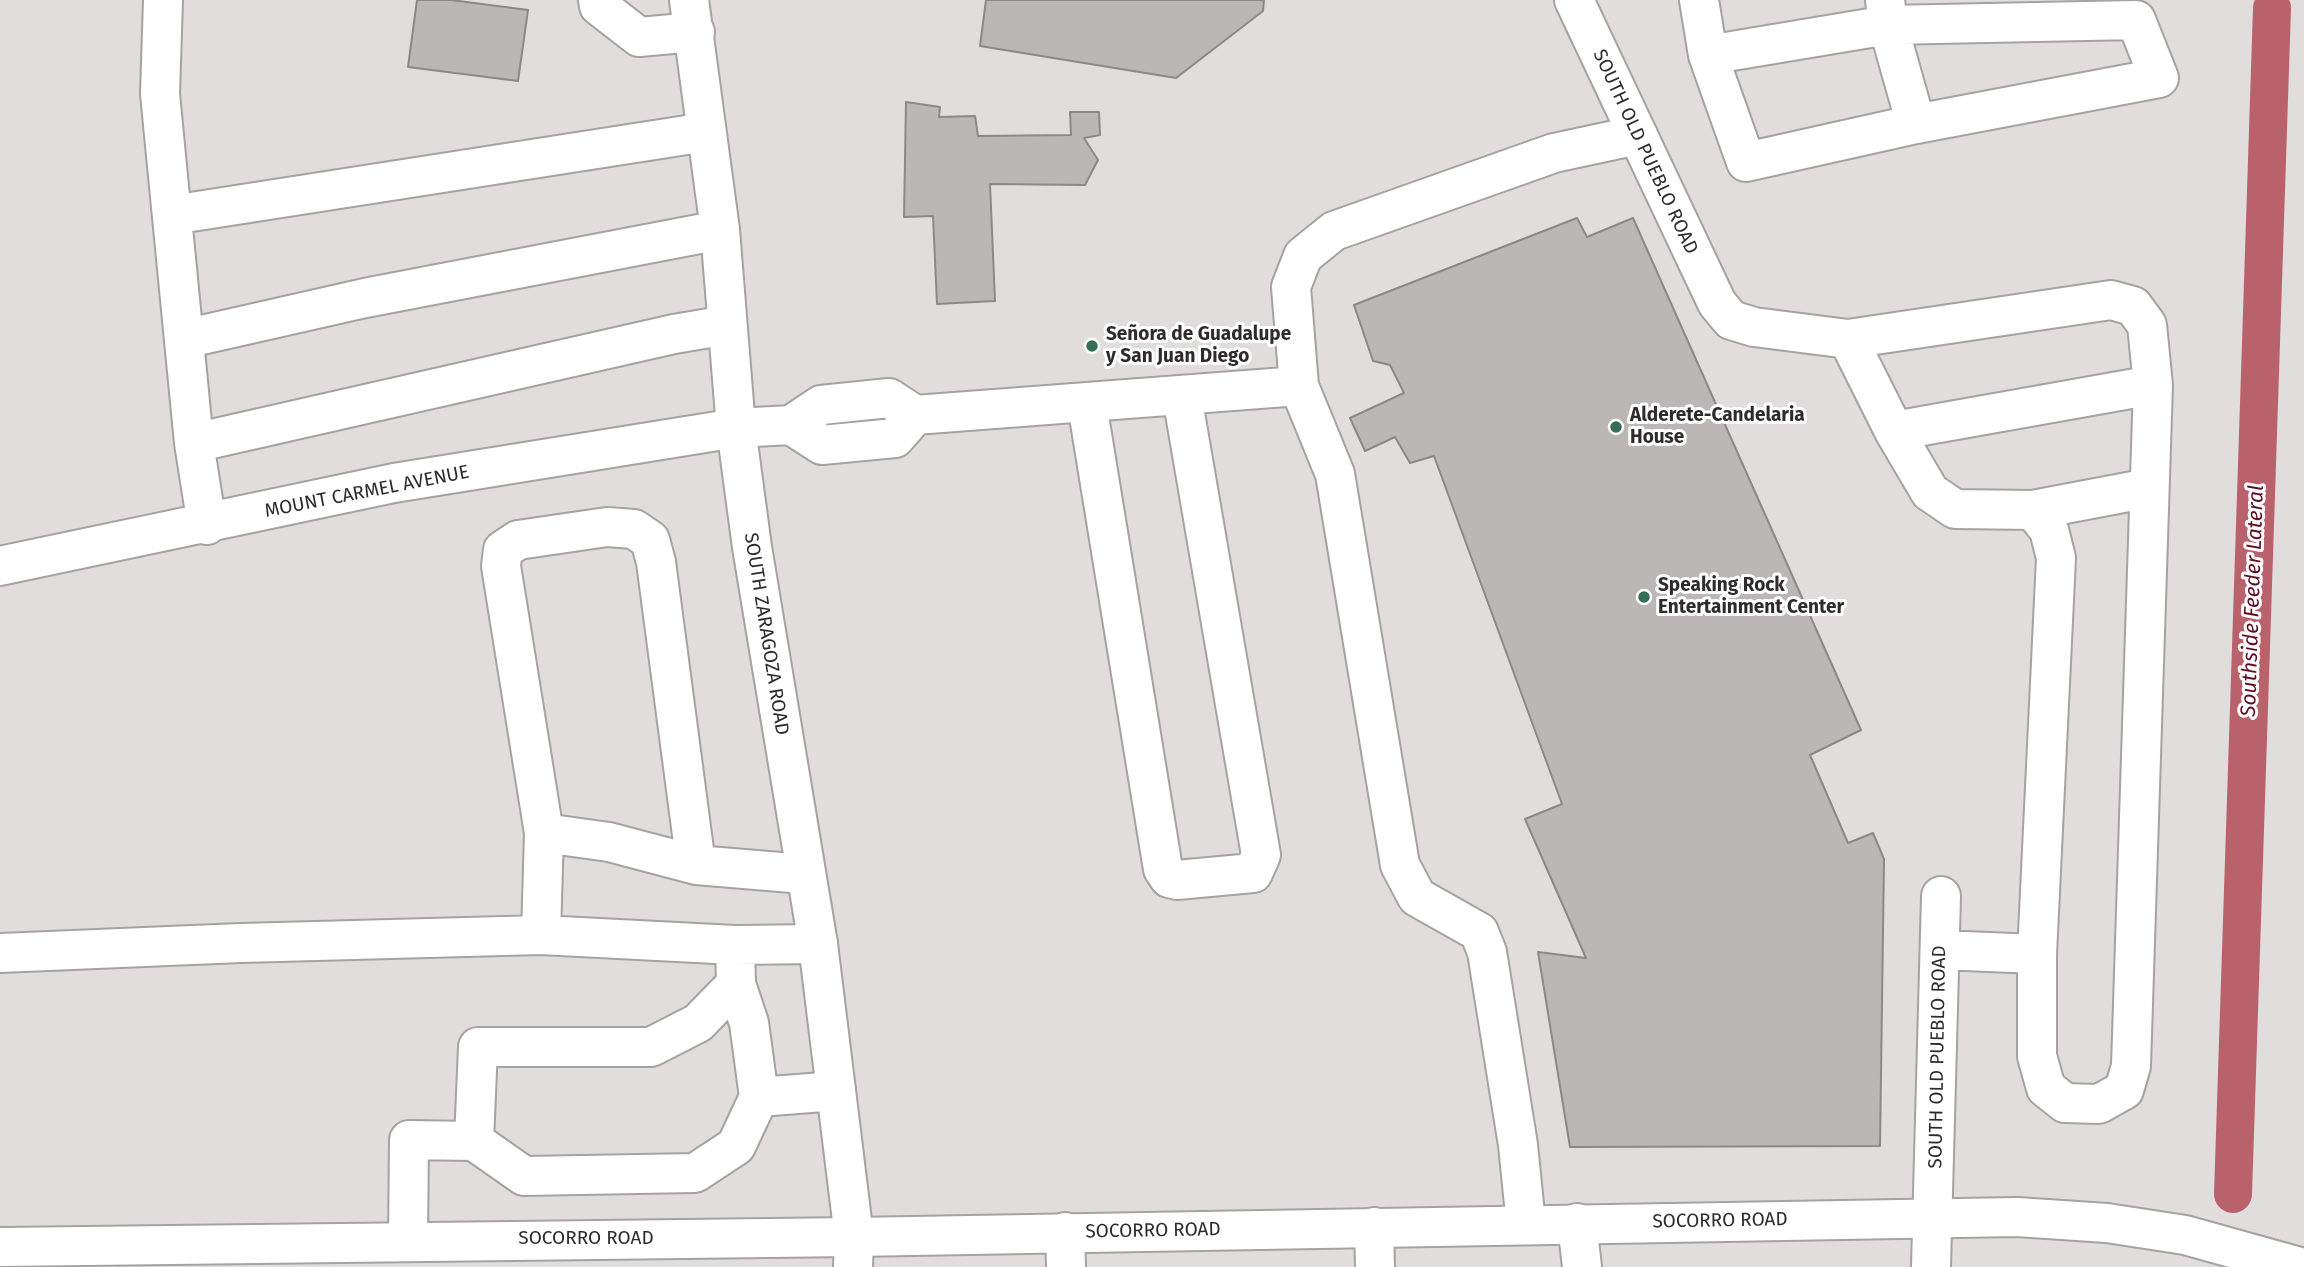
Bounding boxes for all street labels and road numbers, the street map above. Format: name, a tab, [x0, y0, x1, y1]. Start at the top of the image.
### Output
street label: SOUTH OLD PUEBLO ROAD	[1587, 46, 1703, 258]
street label: MOUNT CARMEL AVENUE	[263, 461, 471, 523]
street label: SOUTH ZARAGOZA ROAD	[739, 531, 793, 737]
street label: SOUTH OLD PUEBLO ROAD	[1925, 945, 1951, 1169]
street label: SOCORRO ROAD	[1652, 1208, 1788, 1234]
street label: SOCORRO ROAD	[1085, 1218, 1221, 1244]
street label: SOCORRO ROAD	[518, 1228, 654, 1250]

